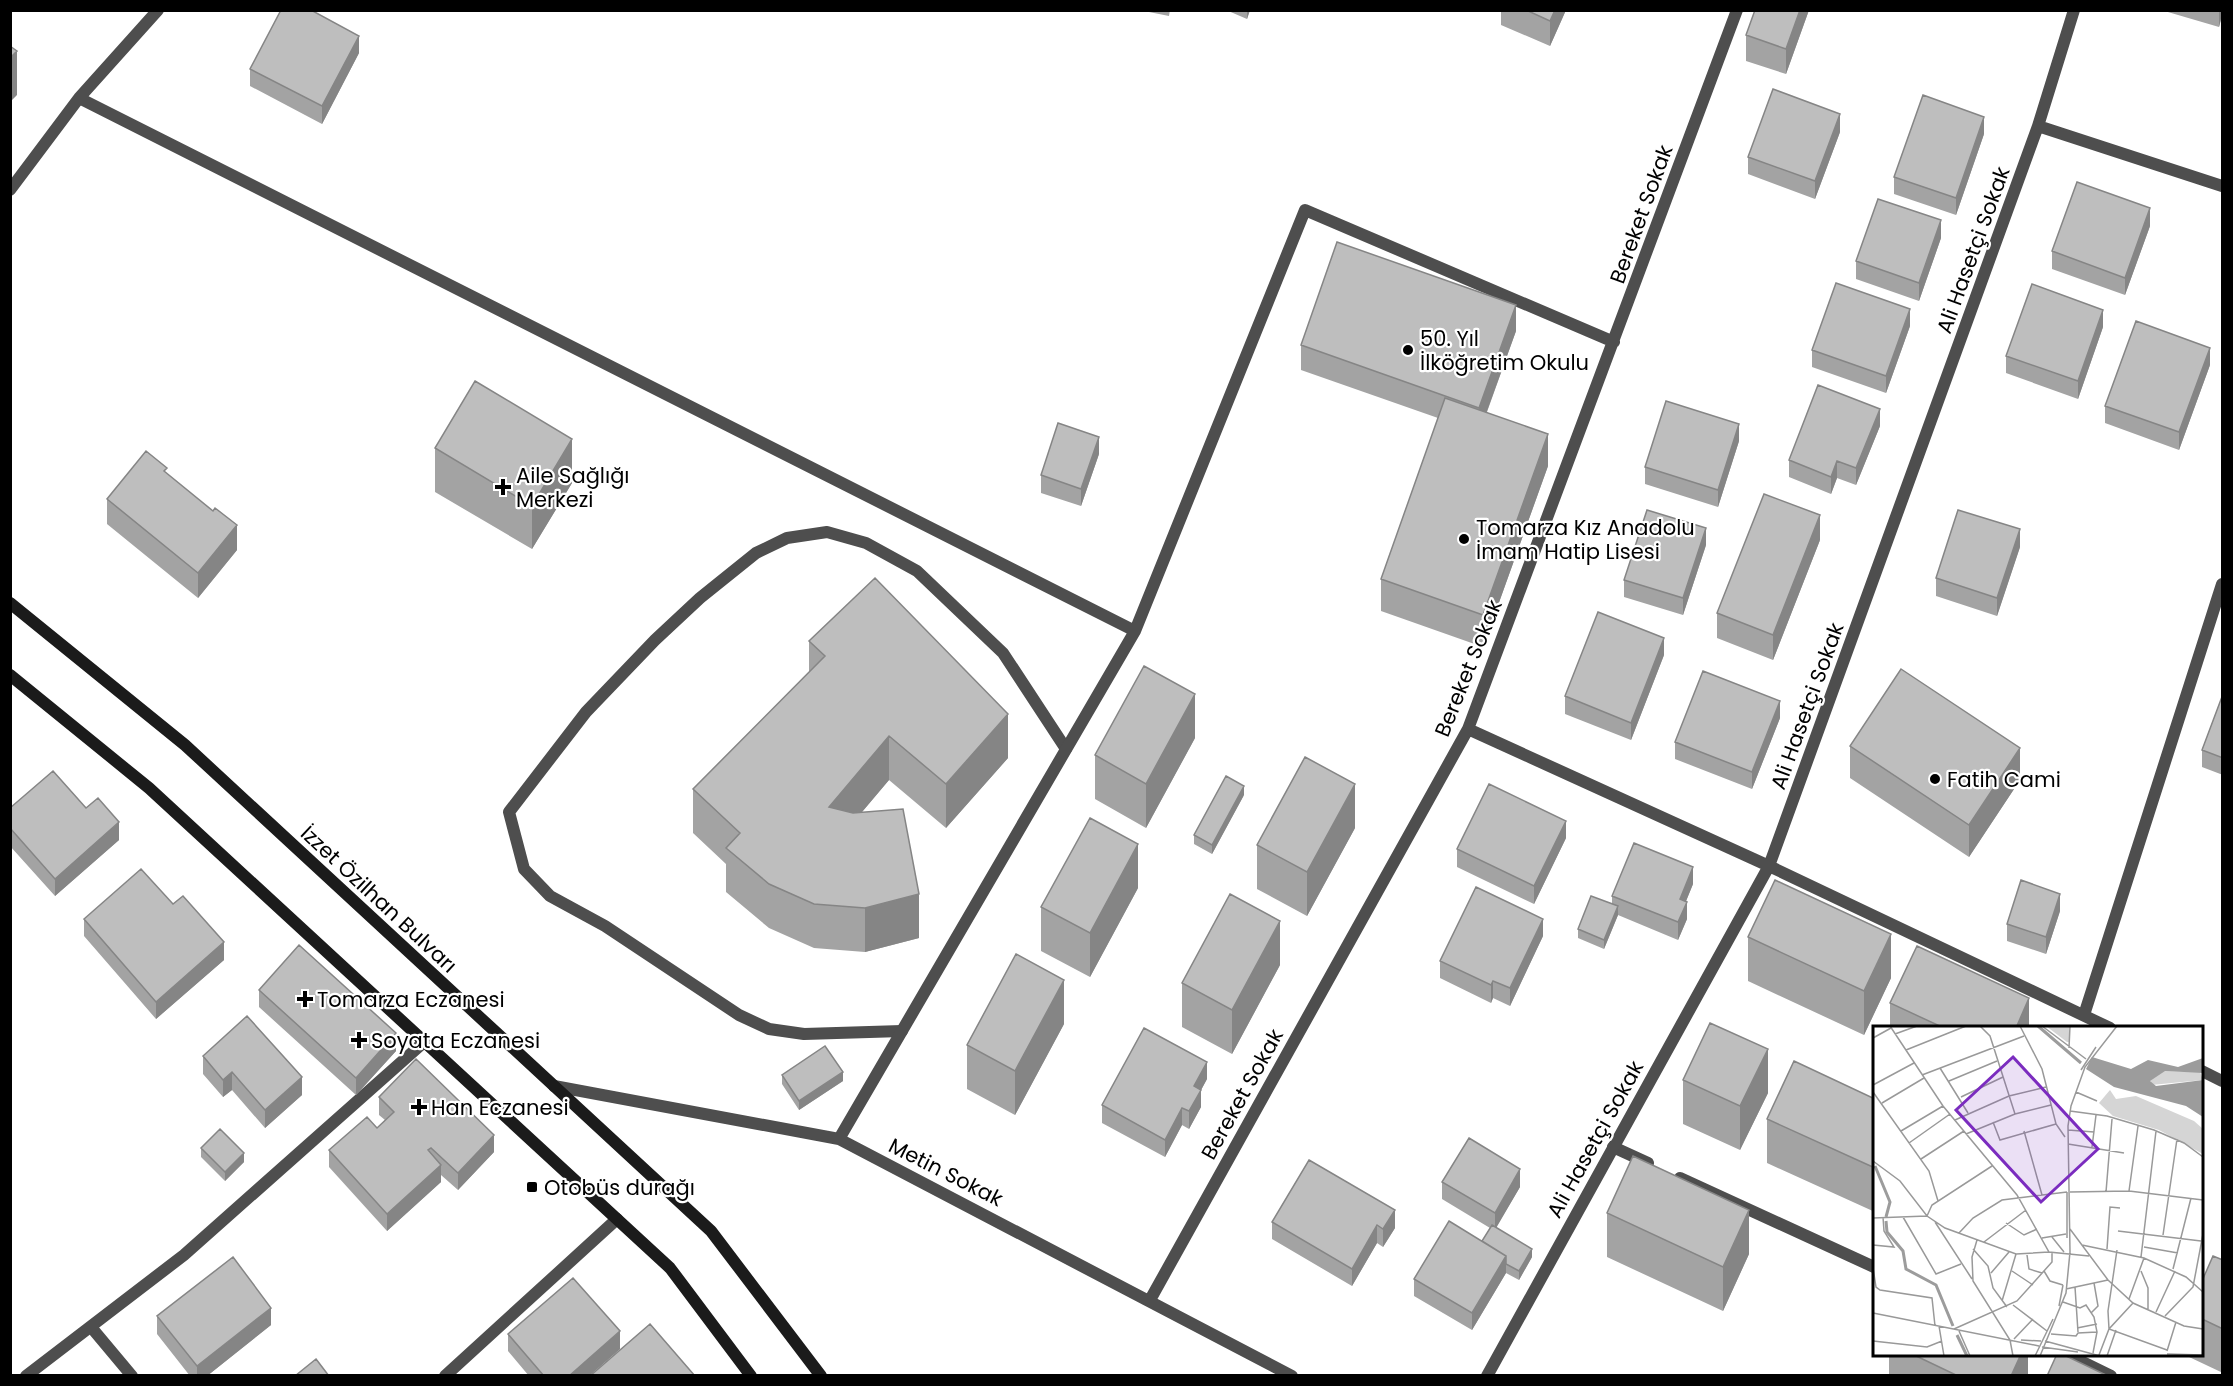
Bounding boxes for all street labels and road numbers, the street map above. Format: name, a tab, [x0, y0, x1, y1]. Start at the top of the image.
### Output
street label: Bereket Sokak	[1603, 141, 1680, 287]
street label: Ali Hasetçi Sokak	[1929, 162, 2017, 337]
street label: Bereket Sokak	[1427, 595, 1509, 741]
street label: Ali Hasetçi Sokak	[1763, 618, 1851, 793]
street label: İzzet Özilhan Bulvarı	[294, 819, 464, 979]
street label: Bereket Sokak	[1194, 1023, 1290, 1165]
street label: Ali Hasetçi Sokak	[1540, 1055, 1650, 1223]
street label: Metin Sokak	[884, 1131, 1008, 1213]

